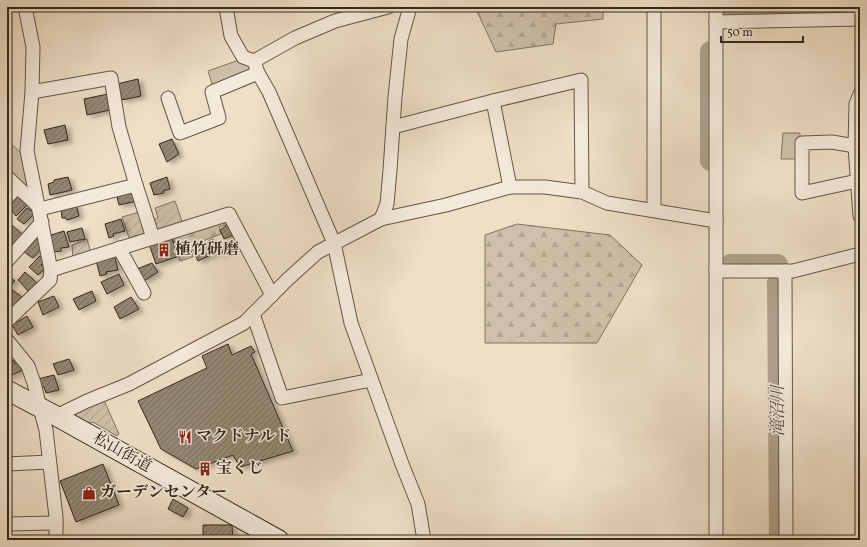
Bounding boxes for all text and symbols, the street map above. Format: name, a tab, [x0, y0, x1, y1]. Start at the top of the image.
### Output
scale bar	[721, 18, 803, 44]
text: 50 m	[727, 25, 753, 41]
place label: 植竹研磨	[175, 239, 239, 261]
building icon: 植竹研磨	[156, 242, 172, 258]
water label: 滝沼川	[767, 384, 790, 437]
place label: マクドナルド	[196, 426, 291, 448]
street label: 松山街道	[89, 428, 155, 478]
restaurant icon: マクドナルド	[177, 429, 193, 445]
place label: 宝くじ	[216, 458, 264, 480]
building icon: 宝くじ	[197, 461, 213, 477]
place label: ガーデンセンター	[100, 482, 227, 504]
shop icon: ガーデンセンター	[81, 485, 97, 501]

